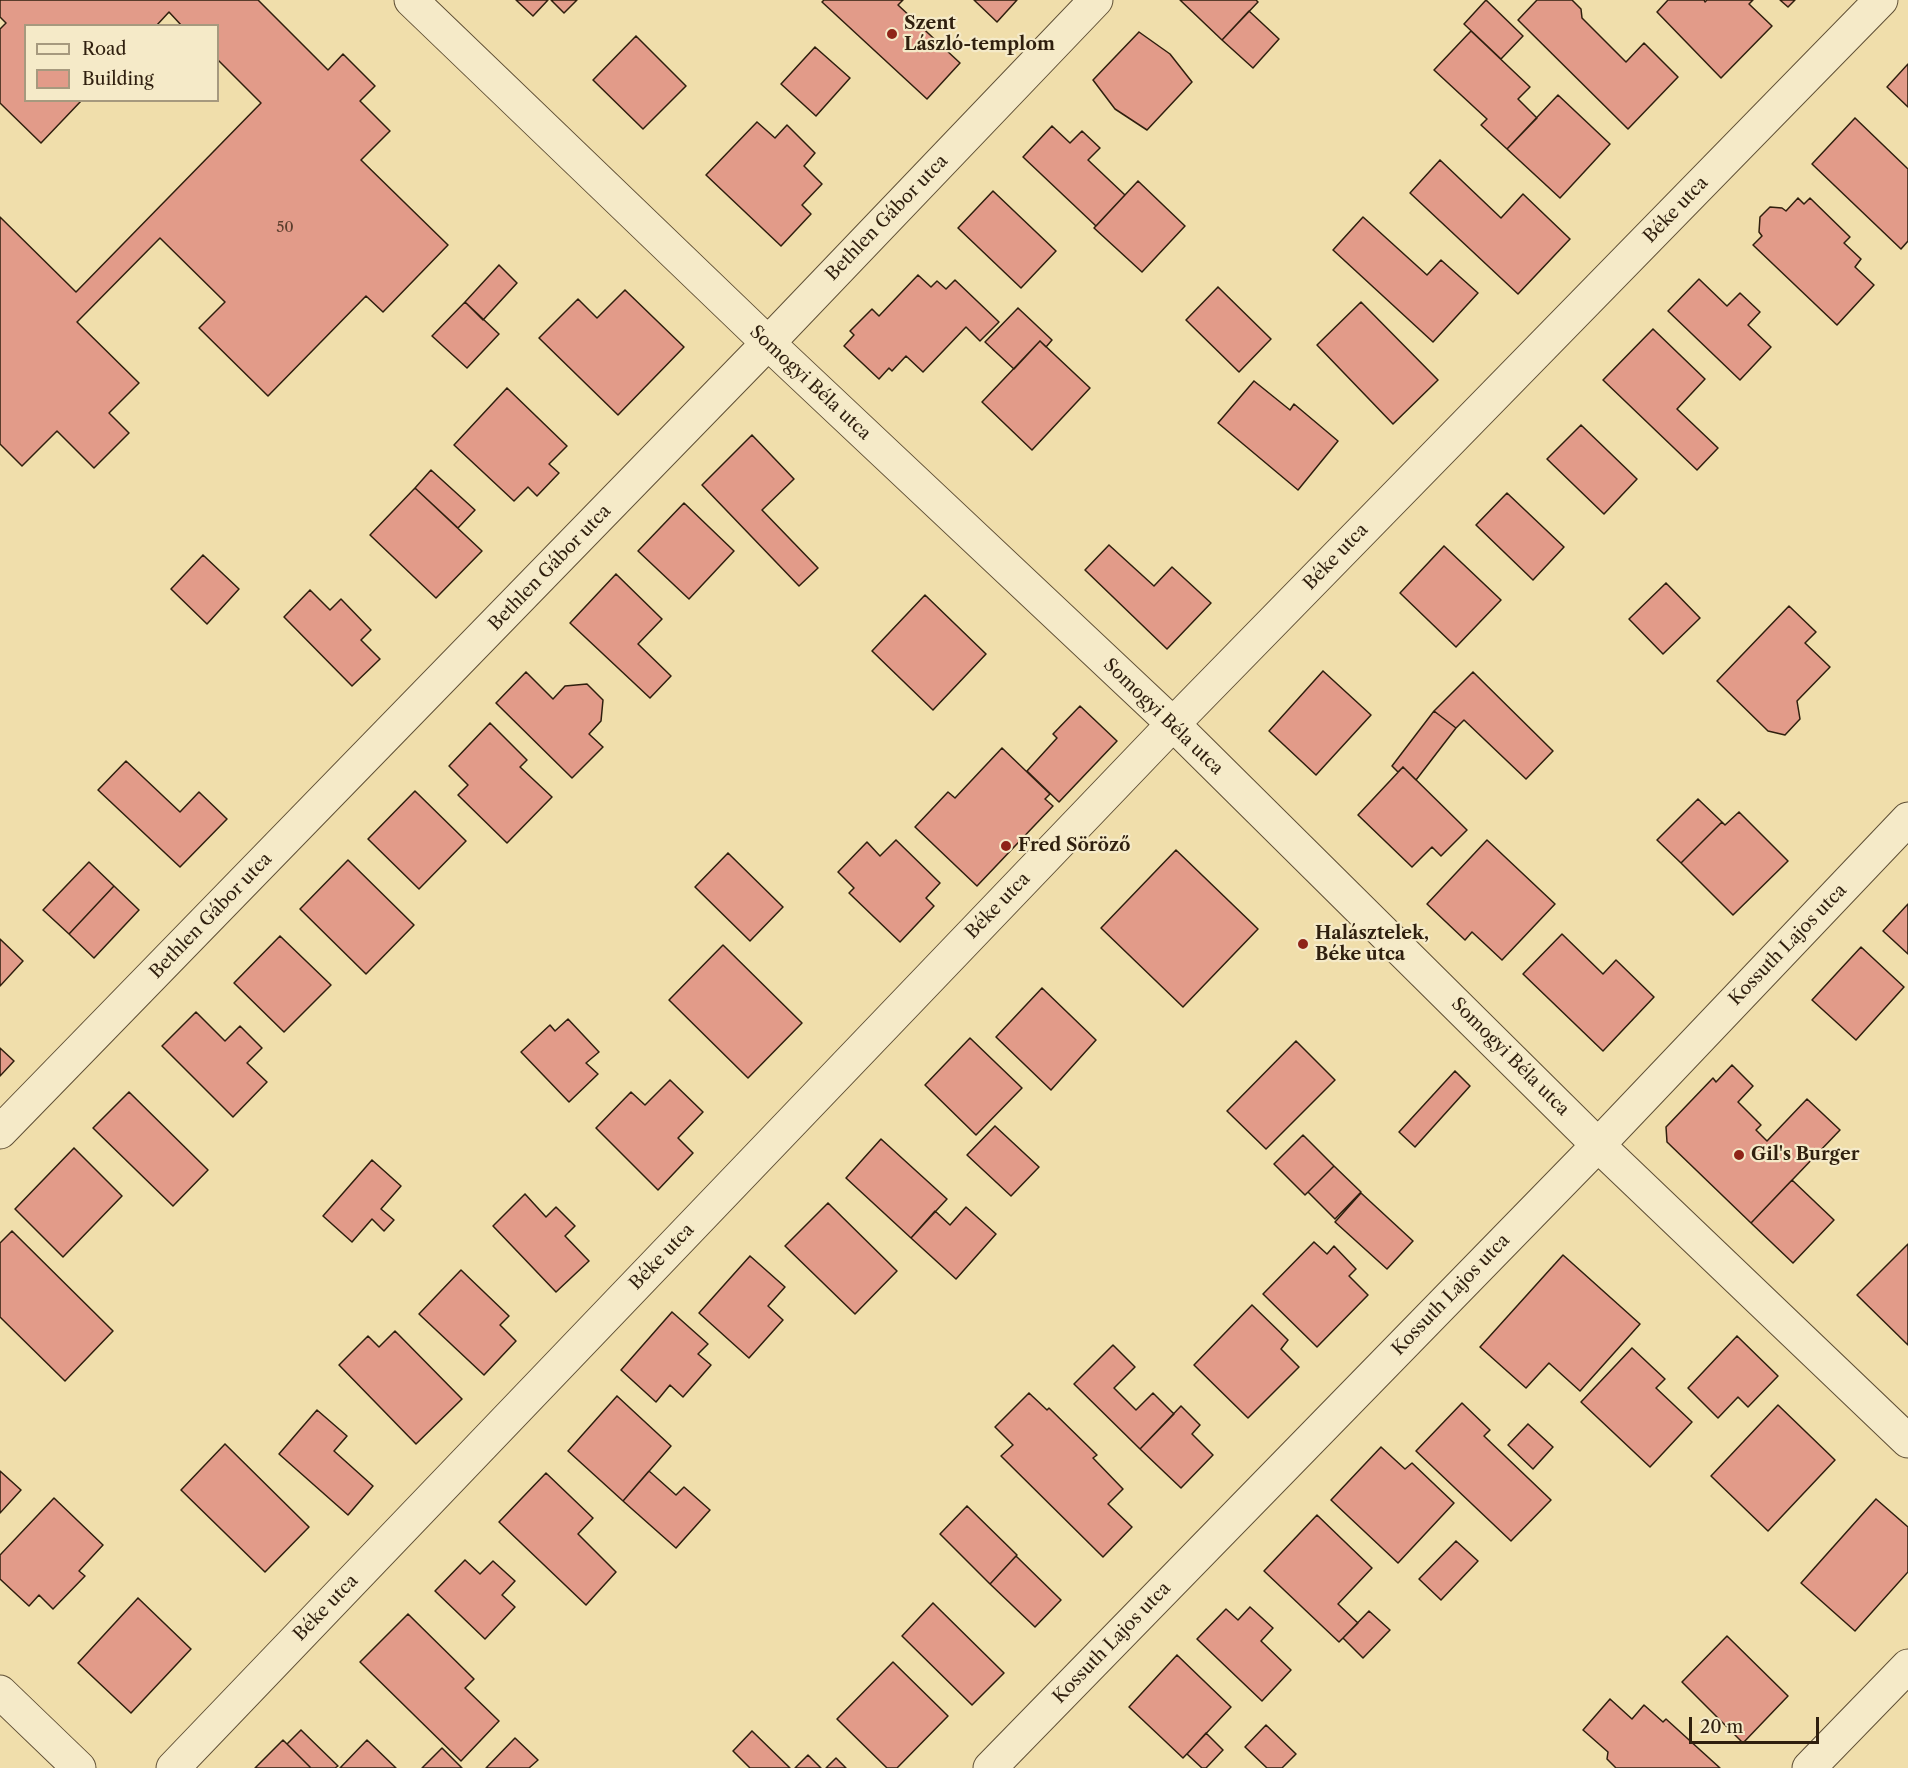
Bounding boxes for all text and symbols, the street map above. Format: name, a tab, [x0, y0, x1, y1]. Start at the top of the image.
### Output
place label: Szent László-templom	[904, 13, 1055, 56]
legend	[24, 24, 219, 102]
marker: Szent László-templom	[885, 27, 899, 41]
text: Road	[82, 38, 127, 60]
text: Building	[82, 68, 154, 90]
street label: Bethlen Gábor utca	[821, 151, 953, 285]
street label: Béke utca	[1639, 172, 1713, 248]
house number: 50	[276, 219, 294, 237]
street label: Somogyi Béla utca	[745, 321, 875, 445]
street label: Bethlen Gábor utca	[484, 501, 616, 635]
street label: Béke utca	[1299, 519, 1373, 595]
street label: Somogyi Béla utca	[1099, 654, 1227, 780]
place label: Fred Söröző	[1018, 835, 1130, 857]
marker: Fred Söröző	[999, 839, 1013, 853]
street label: Bethlen Gábor utca	[145, 849, 277, 983]
street label: Béke utca	[961, 868, 1035, 944]
street label: Kossuth Lajos utca	[1725, 880, 1851, 1010]
place label: Halásztelek, Béke utca	[1315, 923, 1429, 966]
marker: Halásztelek, Béke utca	[1296, 937, 1310, 951]
street label: Somogyi Béla utca	[1446, 993, 1574, 1121]
place label: Gil's Burger	[1751, 1144, 1859, 1166]
marker: Gil's Burger	[1732, 1148, 1746, 1162]
street label: Béke utca	[625, 1219, 699, 1295]
street label: Kossuth Lajos utca	[1388, 1230, 1514, 1360]
street label: Béke utca	[289, 1570, 363, 1646]
street label: Kossuth Lajos utca	[1049, 1578, 1175, 1708]
scale bar	[1692, 1705, 1822, 1743]
text: 20 m	[1700, 1716, 1743, 1738]

